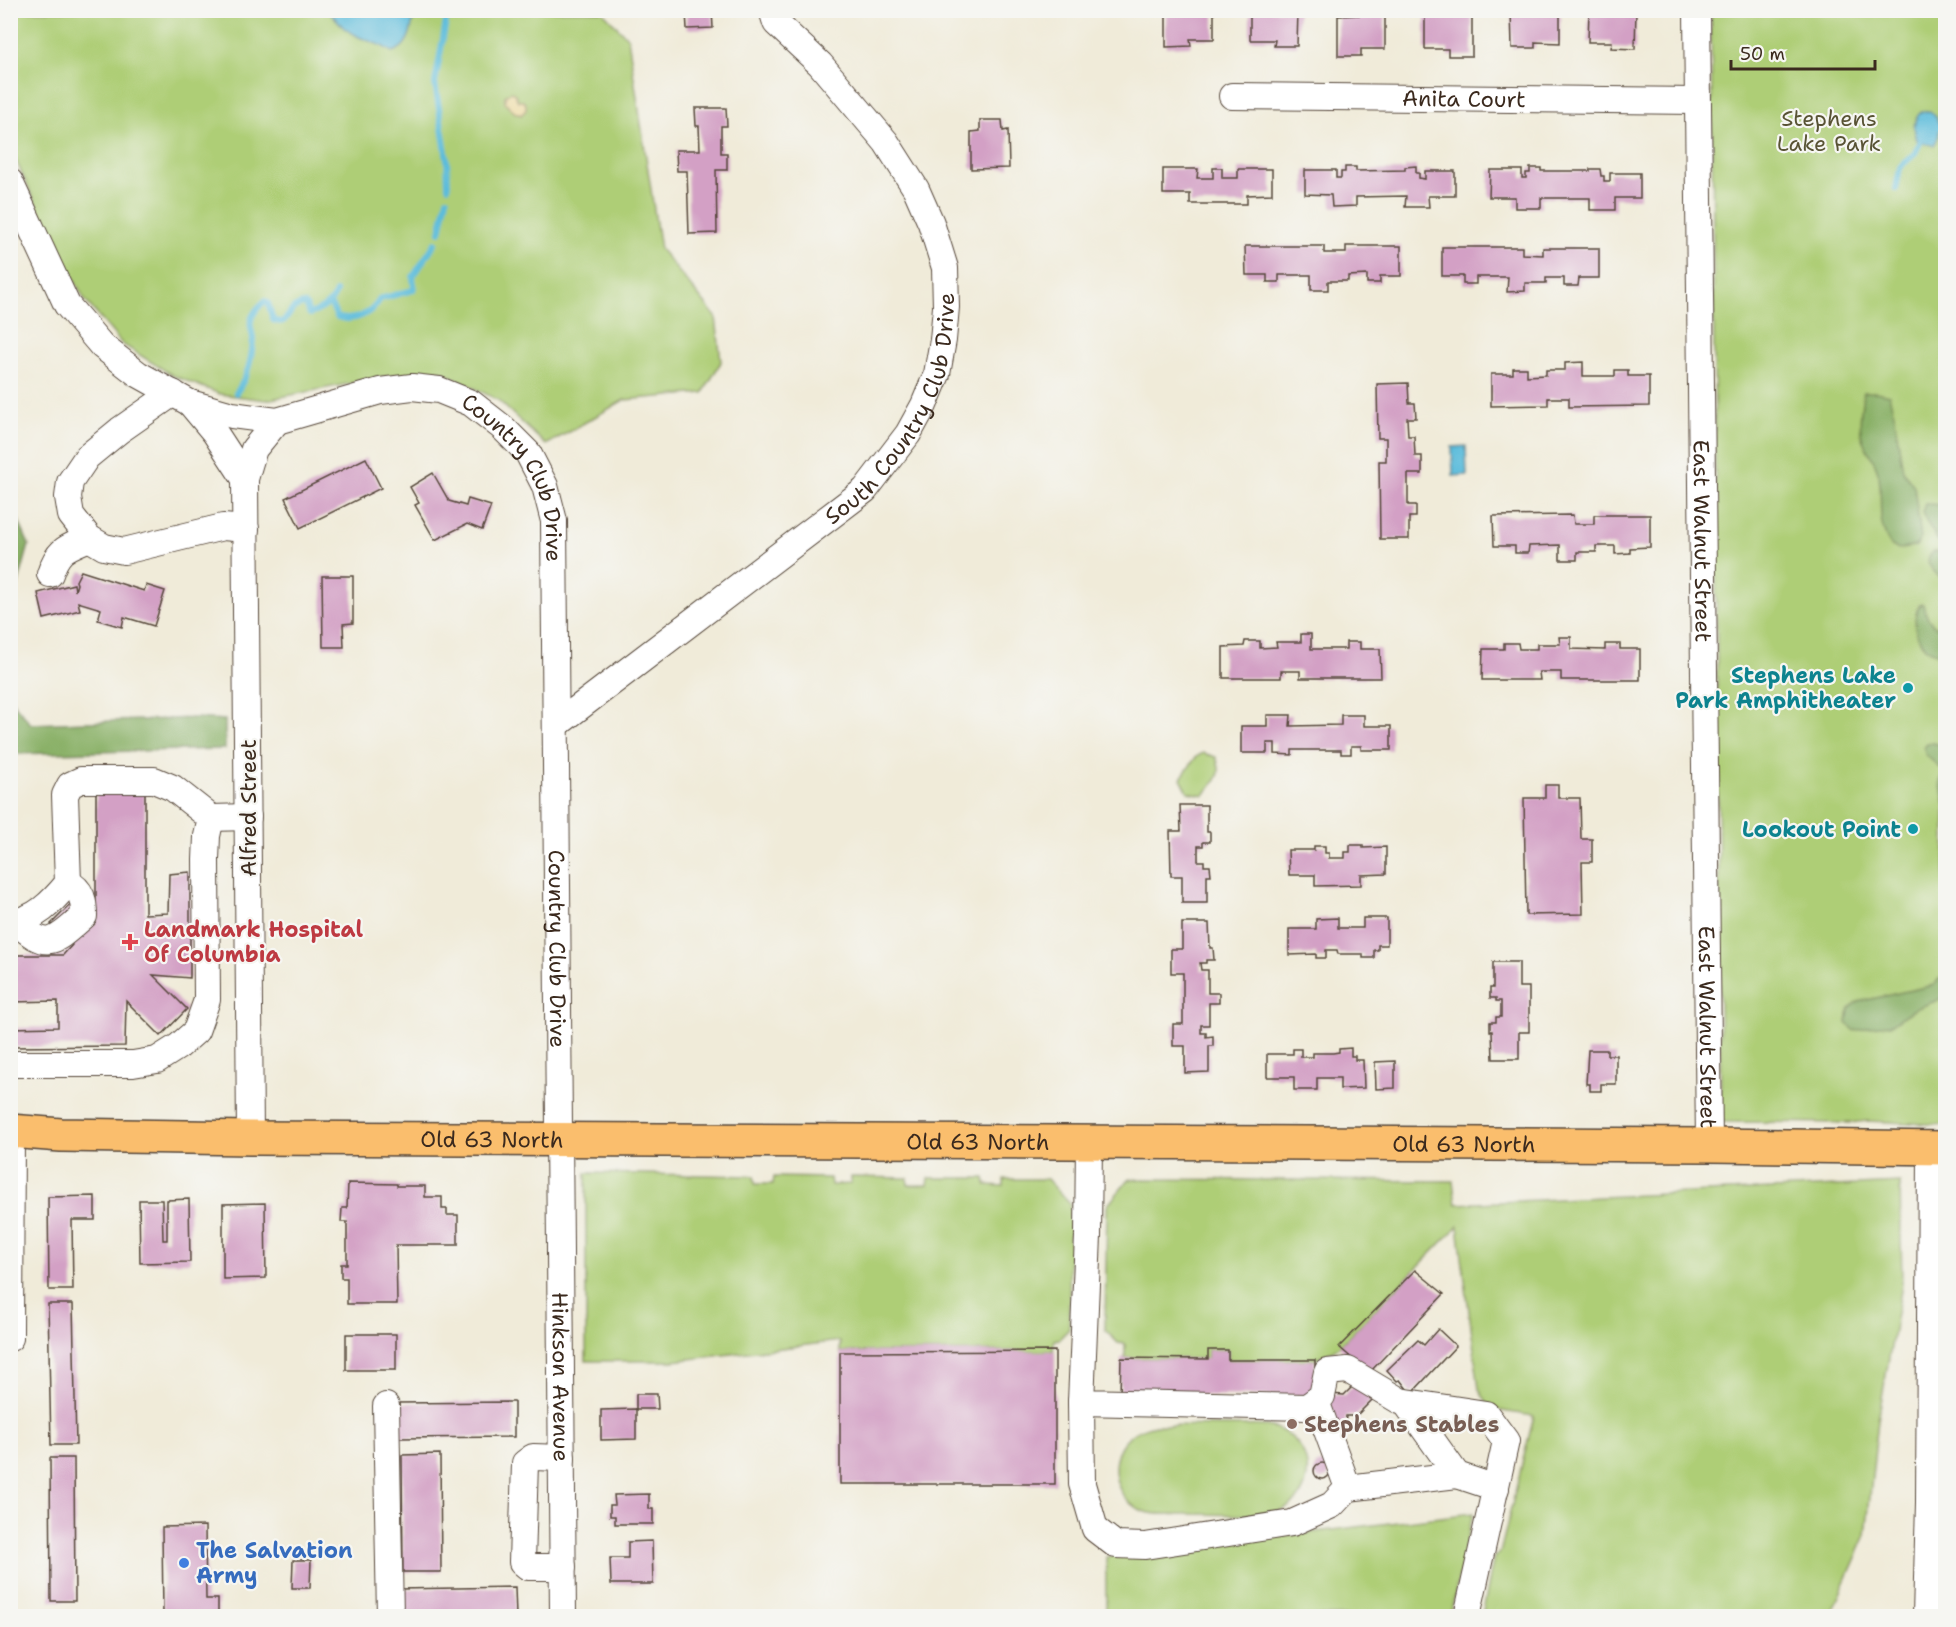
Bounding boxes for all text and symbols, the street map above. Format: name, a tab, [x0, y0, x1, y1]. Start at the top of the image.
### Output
scale bar	[1731, 33, 1875, 71]
text: 50 m	[1740, 42, 1785, 66]
street label: Anita Court	[1402, 83, 1526, 114]
park label: Stephens Lake Park	[1777, 104, 1881, 158]
street label: South Country Club Drive	[818, 292, 961, 530]
street label: Country Club Drive	[458, 387, 569, 562]
street label: East Walnut Street	[1687, 439, 1718, 642]
place label: Stephens Lake Park Amphitheater	[1675, 661, 1896, 715]
marker: Stephens Lake Park Amphitheater	[1901, 681, 1915, 695]
street label: Alfred Street	[234, 739, 263, 877]
place label: Lookout Point	[1742, 815, 1901, 844]
marker: Lookout Point	[1906, 822, 1920, 836]
street label: Country Club Drive	[542, 850, 573, 1048]
place label: Landmark Hospital Of Columbia	[144, 915, 364, 969]
street label: East Walnut Street	[1692, 925, 1723, 1128]
marker: Landmark Hospital Of Columbia	[121, 933, 139, 951]
street label: Old 63 North	[420, 1124, 564, 1154]
street label: Old 63 North	[906, 1127, 1050, 1156]
street label: Old 63 North	[1392, 1129, 1535, 1159]
street label: Hinkson Avenue	[546, 1292, 576, 1462]
place label: Stephens Stables	[1304, 1410, 1499, 1439]
marker: Stephens Stables	[1285, 1417, 1299, 1431]
place label: The Salvation Army	[196, 1536, 353, 1590]
marker: The Salvation Army	[177, 1556, 191, 1570]

